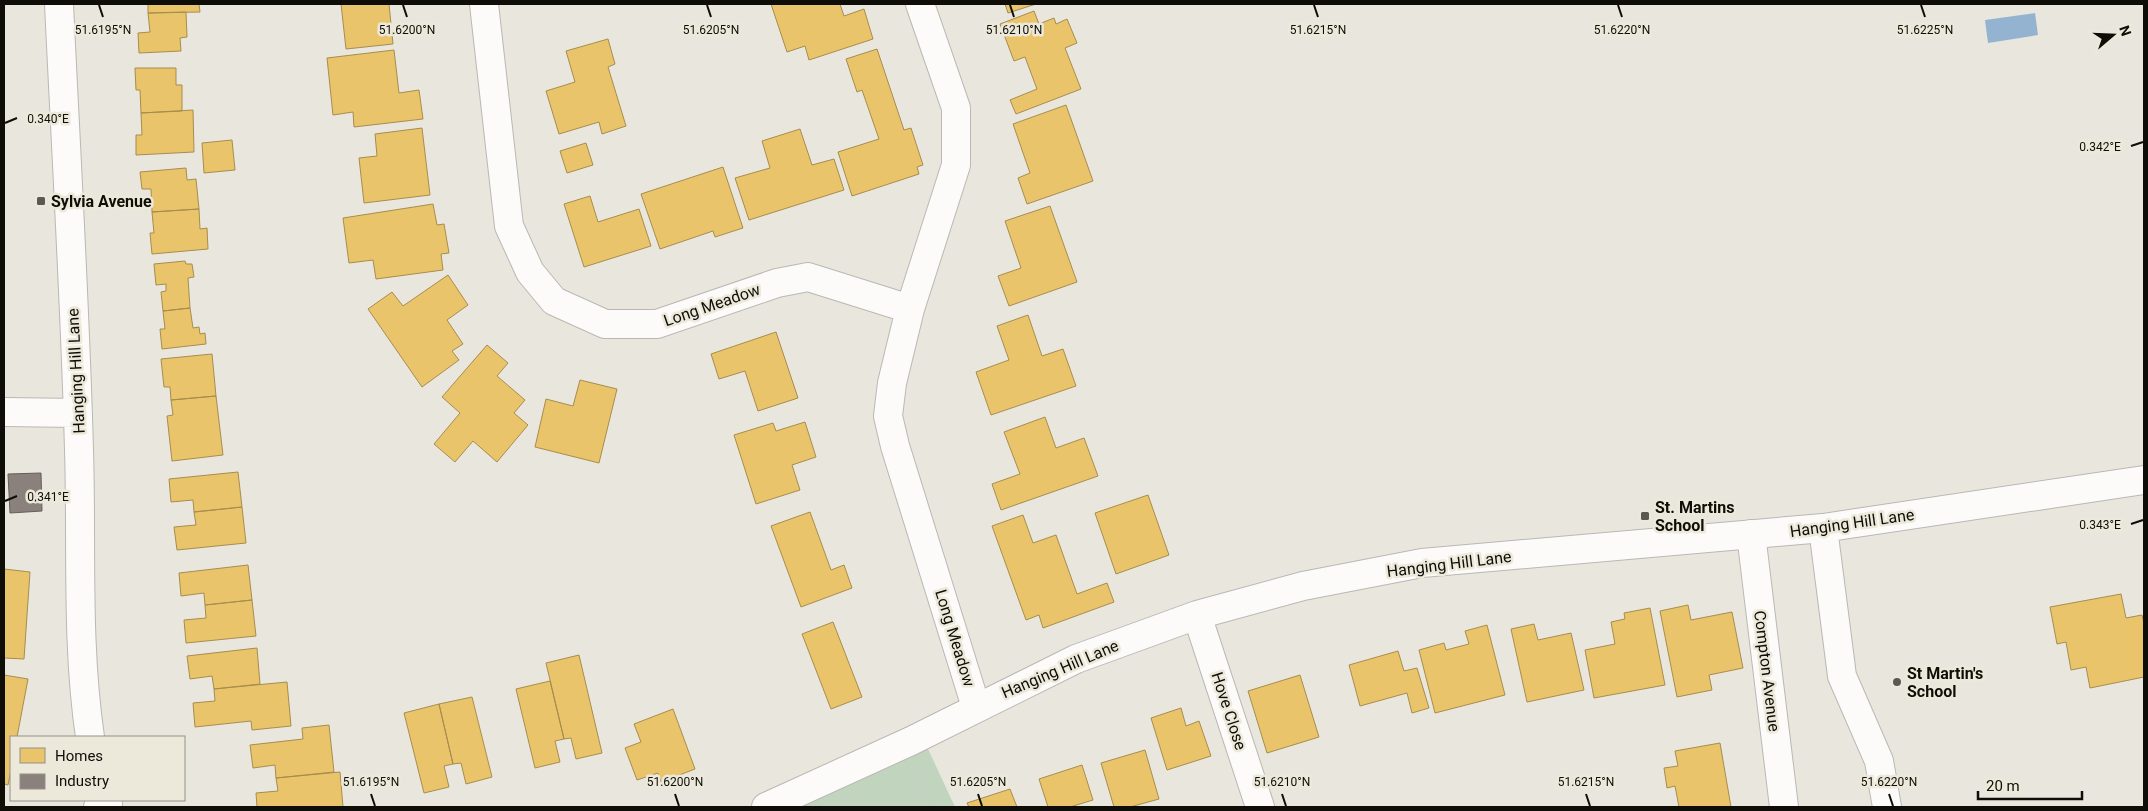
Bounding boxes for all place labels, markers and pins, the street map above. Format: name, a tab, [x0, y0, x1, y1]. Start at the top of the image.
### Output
place label: Sylvia Avenue	[51, 192, 152, 211]
marker: Sylvia Avenue	[35, 195, 47, 207]
place label: St. Martins School	[1655, 498, 1735, 535]
marker: St. Martins School	[1639, 510, 1651, 522]
place label: St Martin's School	[1907, 664, 1983, 701]
marker: St Martin's School	[1891, 676, 1903, 688]

